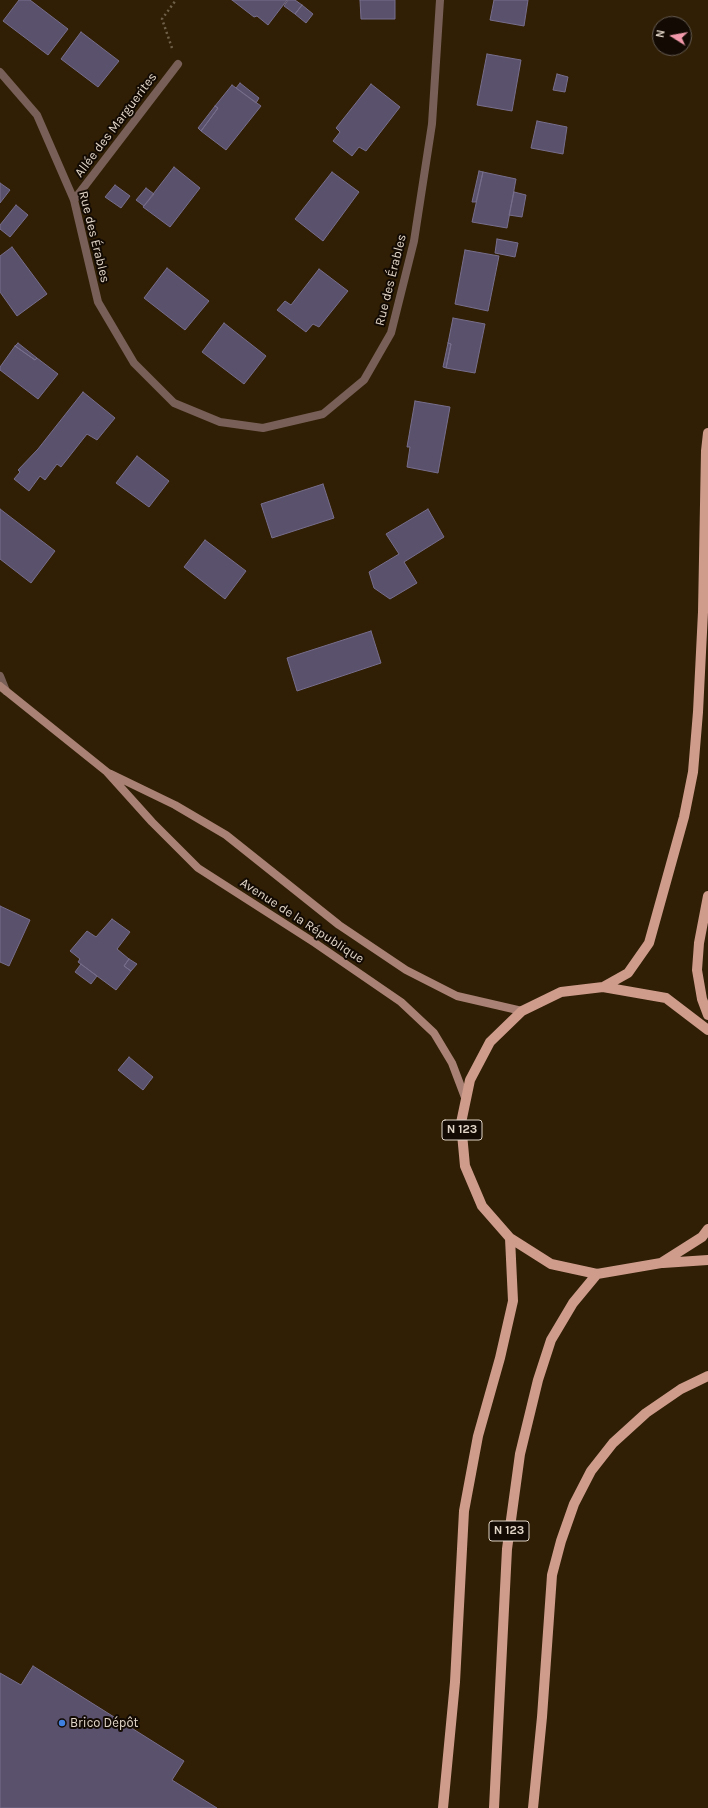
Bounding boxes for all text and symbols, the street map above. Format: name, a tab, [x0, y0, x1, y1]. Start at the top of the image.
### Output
north arrow	[652, 16, 692, 56]
text: N	[654, 29, 668, 39]
street label: Allée des Marguerites	[72, 70, 160, 180]
street label: Rue des Érables	[75, 190, 113, 284]
street label: Rue des Érables	[372, 233, 410, 327]
street label: Avenue de la République	[237, 875, 367, 967]
road number: N 123	[442, 1120, 482, 1140]
road number: N 123	[489, 1521, 529, 1541]
place label: Brico Dépôt	[70, 1715, 138, 1731]
marker: Brico Dépôt	[57, 1718, 67, 1728]

